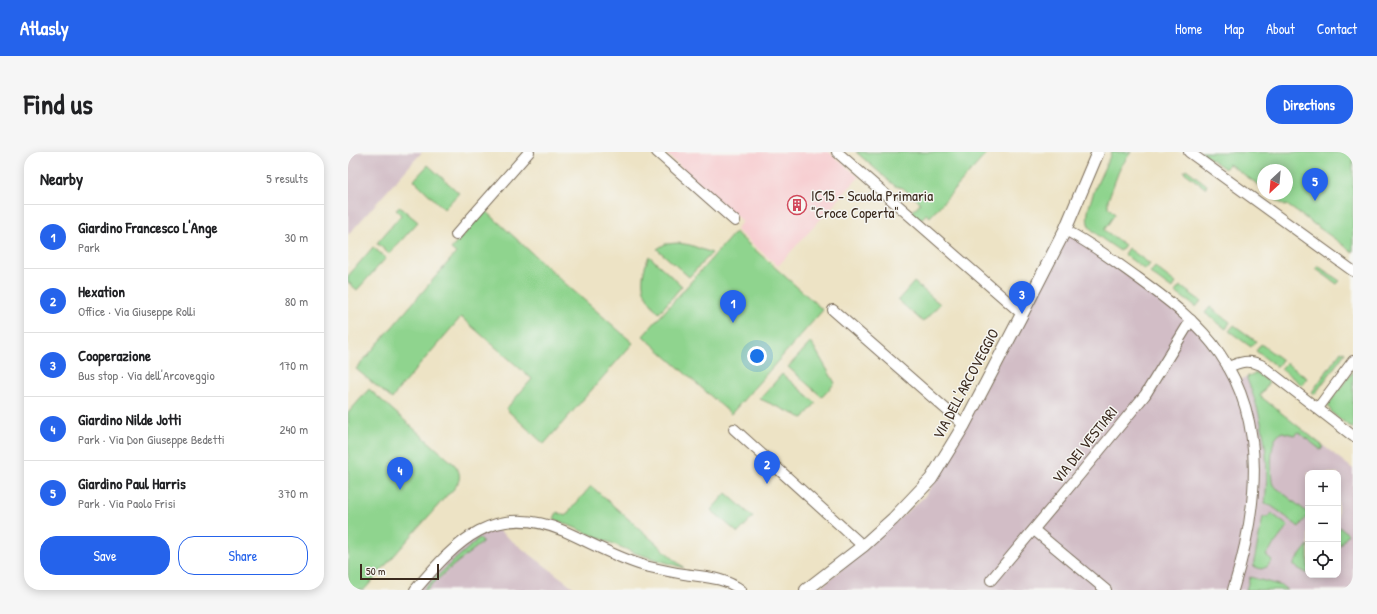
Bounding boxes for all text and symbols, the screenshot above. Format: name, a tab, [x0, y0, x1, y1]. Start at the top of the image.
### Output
text: Atlasly	[20, 15, 69, 41]
text: Home	[1175, 19, 1202, 38]
text: Map	[1224, 19, 1244, 38]
text: About	[1266, 19, 1295, 38]
text: Contact	[1317, 19, 1357, 38]
text: Find us	[24, 85, 93, 123]
button: Directions	[1266, 85, 1353, 124]
north arrow	[1257, 164, 1293, 200]
text: Nearby	[40, 167, 83, 190]
pin: 5	[1302, 168, 1328, 201]
text: 5 results	[266, 169, 308, 187]
place label: IC15 - Scuola Primaria "Croce Coperta"	[811, 185, 933, 223]
building icon: IC15 - Scuola Primaria "Croce Coperta"	[786, 194, 808, 216]
text: Giardino Francesco L'Ange	[78, 217, 217, 238]
text: 1	[51, 228, 55, 246]
text: 30 m	[285, 228, 308, 246]
text: Park	[78, 238, 100, 256]
text: Hexation	[78, 281, 125, 302]
pin: 3	[1009, 281, 1035, 314]
pin: 1	[720, 290, 746, 323]
text: 2	[50, 292, 56, 310]
text: 80 m	[285, 292, 308, 310]
text: Office · Via Giuseppe Rolli	[78, 302, 196, 320]
street label: VIA DELL'ARCOVEGGIO	[928, 325, 1003, 443]
text: Cooperazione	[78, 345, 151, 366]
your location	[747, 346, 767, 366]
text: 3	[50, 356, 56, 374]
text: 170 m	[279, 356, 308, 374]
text: Bus stop · Via dell'Arcoveggio	[78, 366, 215, 384]
street label: VIA DEI VESTIARI	[1047, 402, 1122, 488]
text: Giardino Nilde Jotti	[78, 409, 182, 430]
text: 4	[51, 420, 55, 438]
text: 240 m	[279, 420, 308, 438]
text: Park · Via Don Giuseppe Bedetti	[78, 430, 225, 448]
pin: 2	[754, 451, 780, 484]
pin: 4	[387, 457, 413, 490]
map controls	[1305, 470, 1341, 578]
button: +	[1305, 470, 1341, 506]
text: Giardino Paul Harris	[78, 473, 186, 494]
text: 5	[50, 484, 56, 502]
text: 370 m	[278, 484, 308, 502]
text: Park · Via Paolo Frisi	[78, 494, 176, 512]
button: −	[1305, 506, 1341, 542]
button: Save	[40, 536, 170, 575]
button: Share	[178, 536, 308, 575]
button: locate	[1305, 542, 1341, 578]
scale bar	[360, 562, 439, 581]
text: 50 m	[366, 564, 386, 578]

